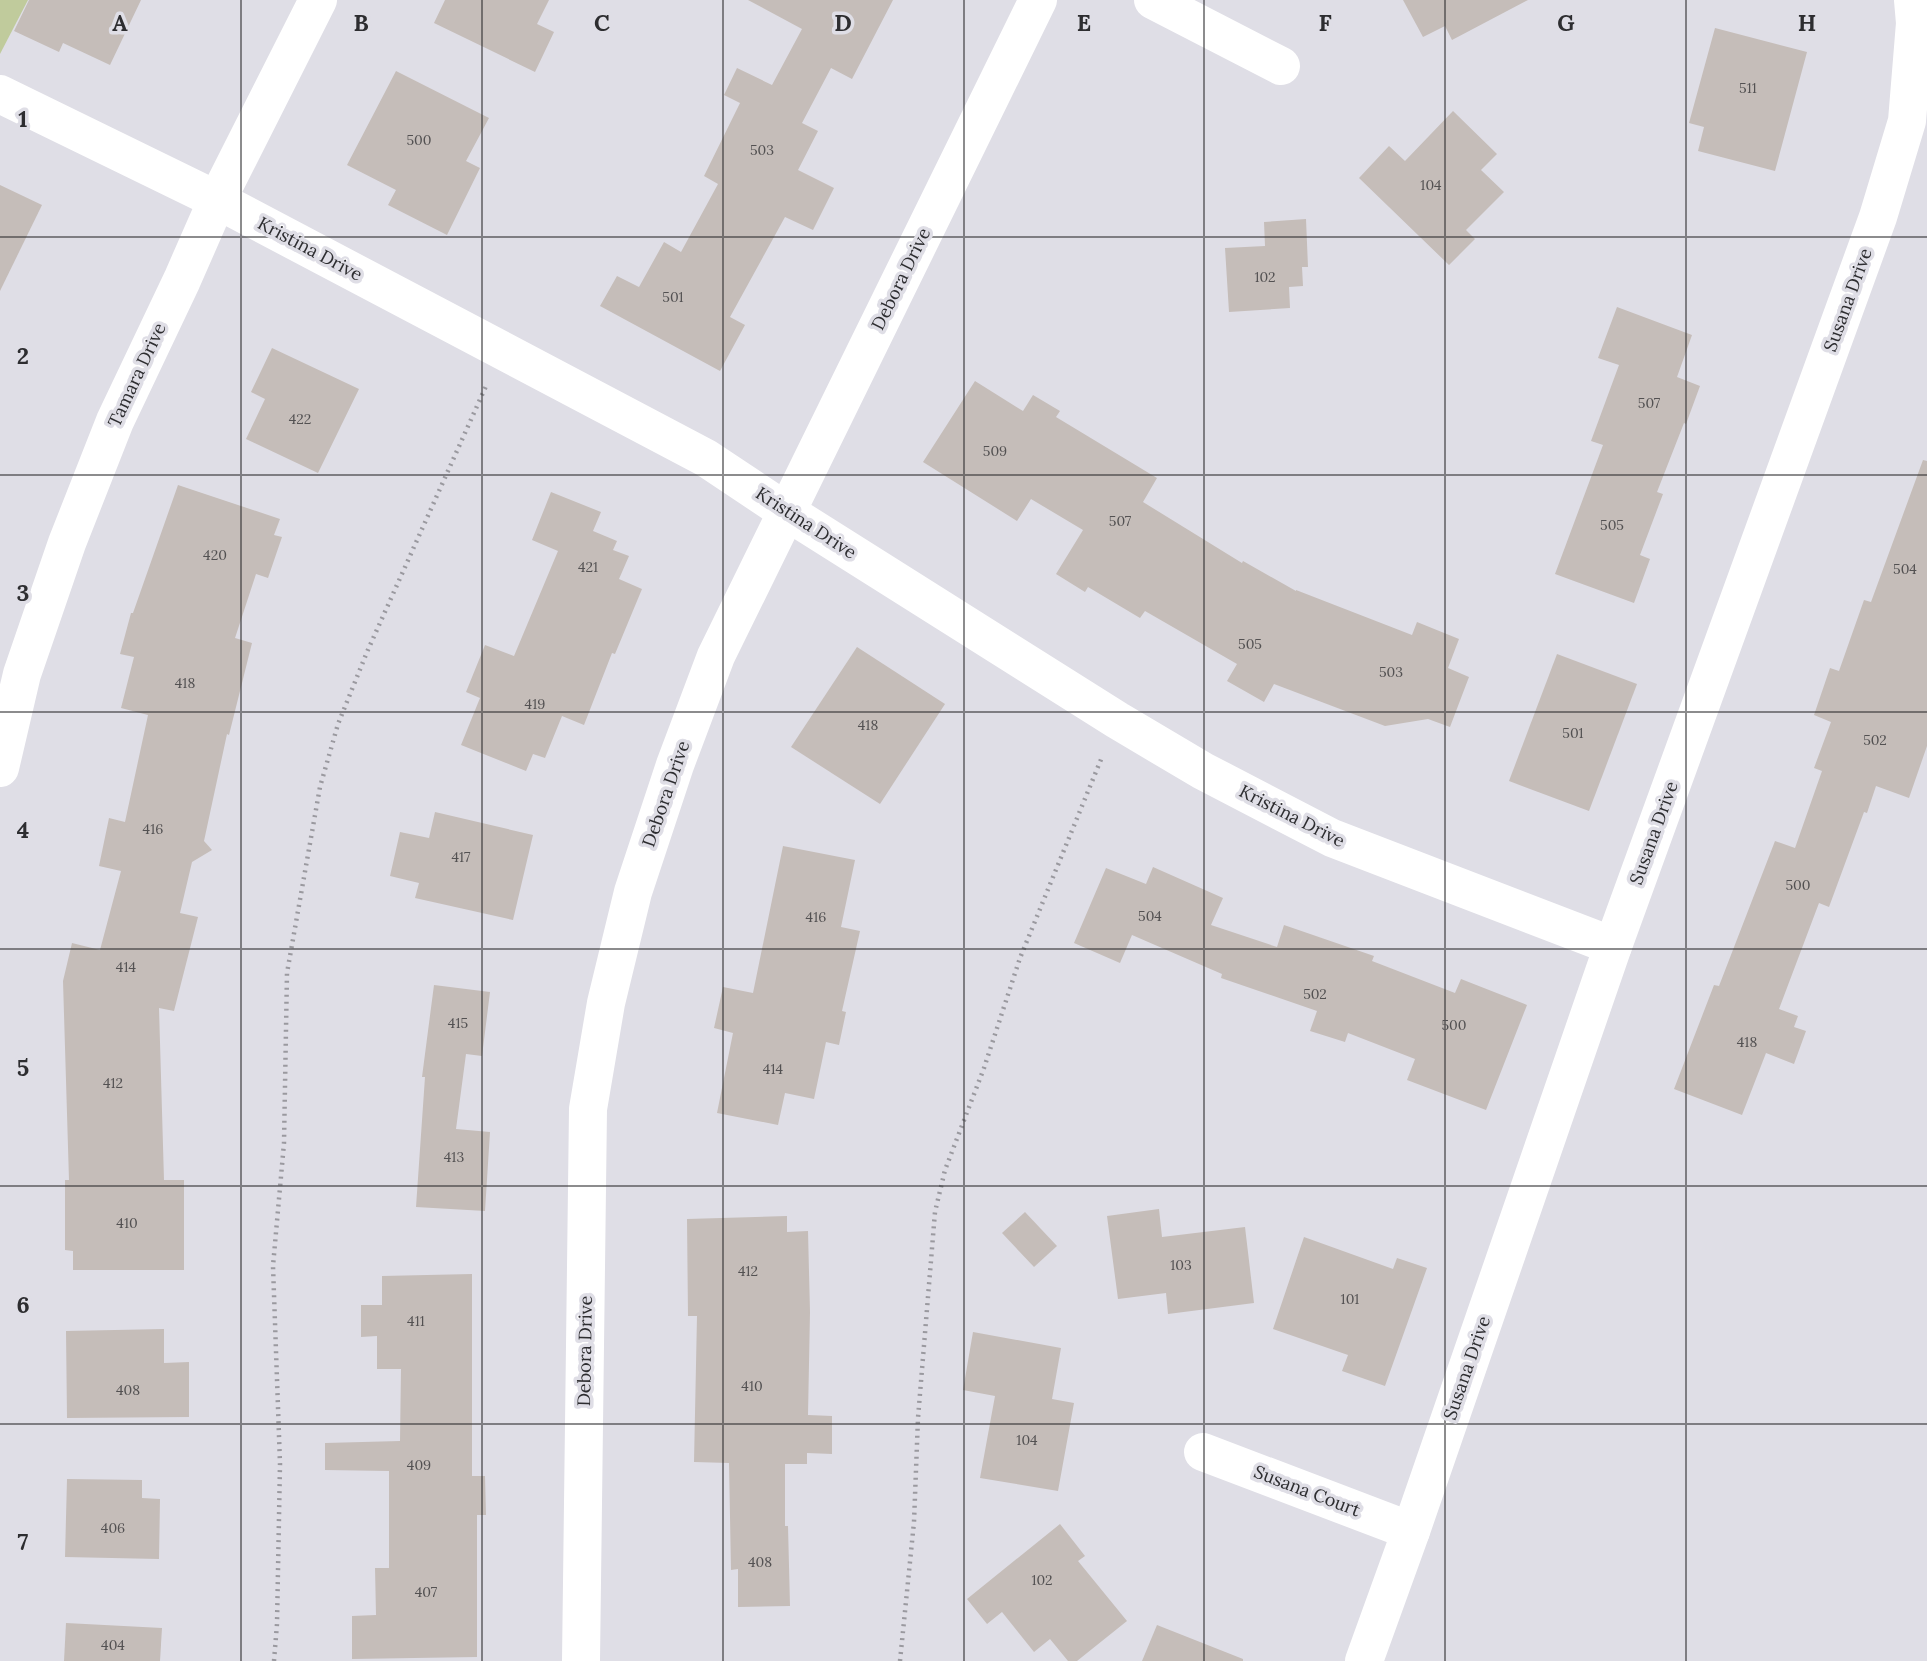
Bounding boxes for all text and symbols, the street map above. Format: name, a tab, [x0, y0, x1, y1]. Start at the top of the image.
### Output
text: A	[112, 8, 128, 37]
text: B	[353, 8, 369, 37]
text: C	[594, 8, 610, 37]
text: D	[834, 8, 852, 37]
text: E	[1077, 8, 1091, 37]
text: F	[1318, 8, 1332, 37]
text: G	[1557, 8, 1575, 37]
text: H	[1798, 8, 1816, 37]
house number: 511	[1739, 79, 1757, 97]
text: 1	[18, 104, 28, 133]
house number: 500	[406, 131, 432, 149]
house number: 503	[750, 141, 774, 159]
house number: 104	[1420, 176, 1442, 194]
street label: Kristina Drive	[254, 211, 367, 286]
street label: Debora Drive	[866, 224, 935, 334]
street label: Susana Drive	[1818, 245, 1877, 355]
house number: 102	[1254, 268, 1276, 286]
house number: 501	[662, 288, 684, 306]
street label: Tamara Drive	[102, 319, 171, 431]
text: 2	[17, 341, 29, 370]
house number: 507	[1638, 394, 1661, 412]
house number: 422	[289, 410, 311, 428]
house number: 509	[983, 442, 1007, 460]
street label: Kristina Drive	[752, 481, 861, 564]
house number: 507	[1109, 512, 1132, 530]
house number: 505	[1600, 516, 1624, 534]
house number: 420	[203, 546, 227, 564]
house number: 421	[578, 558, 598, 576]
house number: 504	[1893, 560, 1917, 578]
text: 3	[17, 578, 29, 607]
house number: 505	[1238, 635, 1262, 653]
house number: 503	[1379, 663, 1403, 681]
house number: 418	[175, 674, 195, 692]
house number: 419	[525, 695, 545, 713]
house number: 418	[858, 716, 878, 734]
house number: 501	[1562, 724, 1584, 742]
house number: 502	[1863, 731, 1887, 749]
street label: Debora Drive	[637, 737, 695, 850]
street label: Susana Drive	[1624, 778, 1683, 888]
street label: Kristina Drive	[1236, 779, 1349, 852]
text: 4	[17, 815, 29, 844]
house number: 416	[143, 820, 163, 838]
house number: 417	[451, 848, 471, 866]
house number: 500	[1785, 876, 1811, 894]
house number: 504	[1138, 907, 1162, 925]
house number: 416	[806, 908, 826, 926]
house number: 414	[116, 958, 137, 976]
house number: 502	[1303, 985, 1327, 1003]
house number: 415	[448, 1014, 468, 1032]
house number: 500	[1441, 1016, 1467, 1034]
house number: 418	[1737, 1033, 1757, 1051]
text: 5	[17, 1053, 29, 1082]
house number: 414	[763, 1060, 784, 1078]
house number: 412	[103, 1074, 123, 1092]
house number: 413	[444, 1148, 464, 1166]
house number: 410	[116, 1214, 138, 1232]
house number: 103	[1170, 1256, 1192, 1274]
house number: 412	[738, 1262, 758, 1280]
text: 6	[16, 1290, 30, 1319]
house number: 101	[1341, 1290, 1359, 1308]
street label: Debora Drive	[572, 1295, 597, 1407]
house number: 411	[407, 1312, 425, 1330]
street label: Susana Drive	[1438, 1313, 1495, 1423]
house number: 410	[741, 1377, 763, 1395]
house number: 408	[116, 1381, 140, 1399]
house number: 104	[1016, 1431, 1038, 1449]
house number: 409	[407, 1456, 431, 1474]
street label: Susana Court	[1251, 1460, 1364, 1521]
house number: 406	[101, 1519, 125, 1537]
text: 7	[18, 1527, 29, 1556]
house number: 408	[748, 1553, 772, 1571]
house number: 102	[1031, 1571, 1053, 1589]
house number: 407	[415, 1583, 438, 1601]
house number: 404	[101, 1636, 125, 1654]

